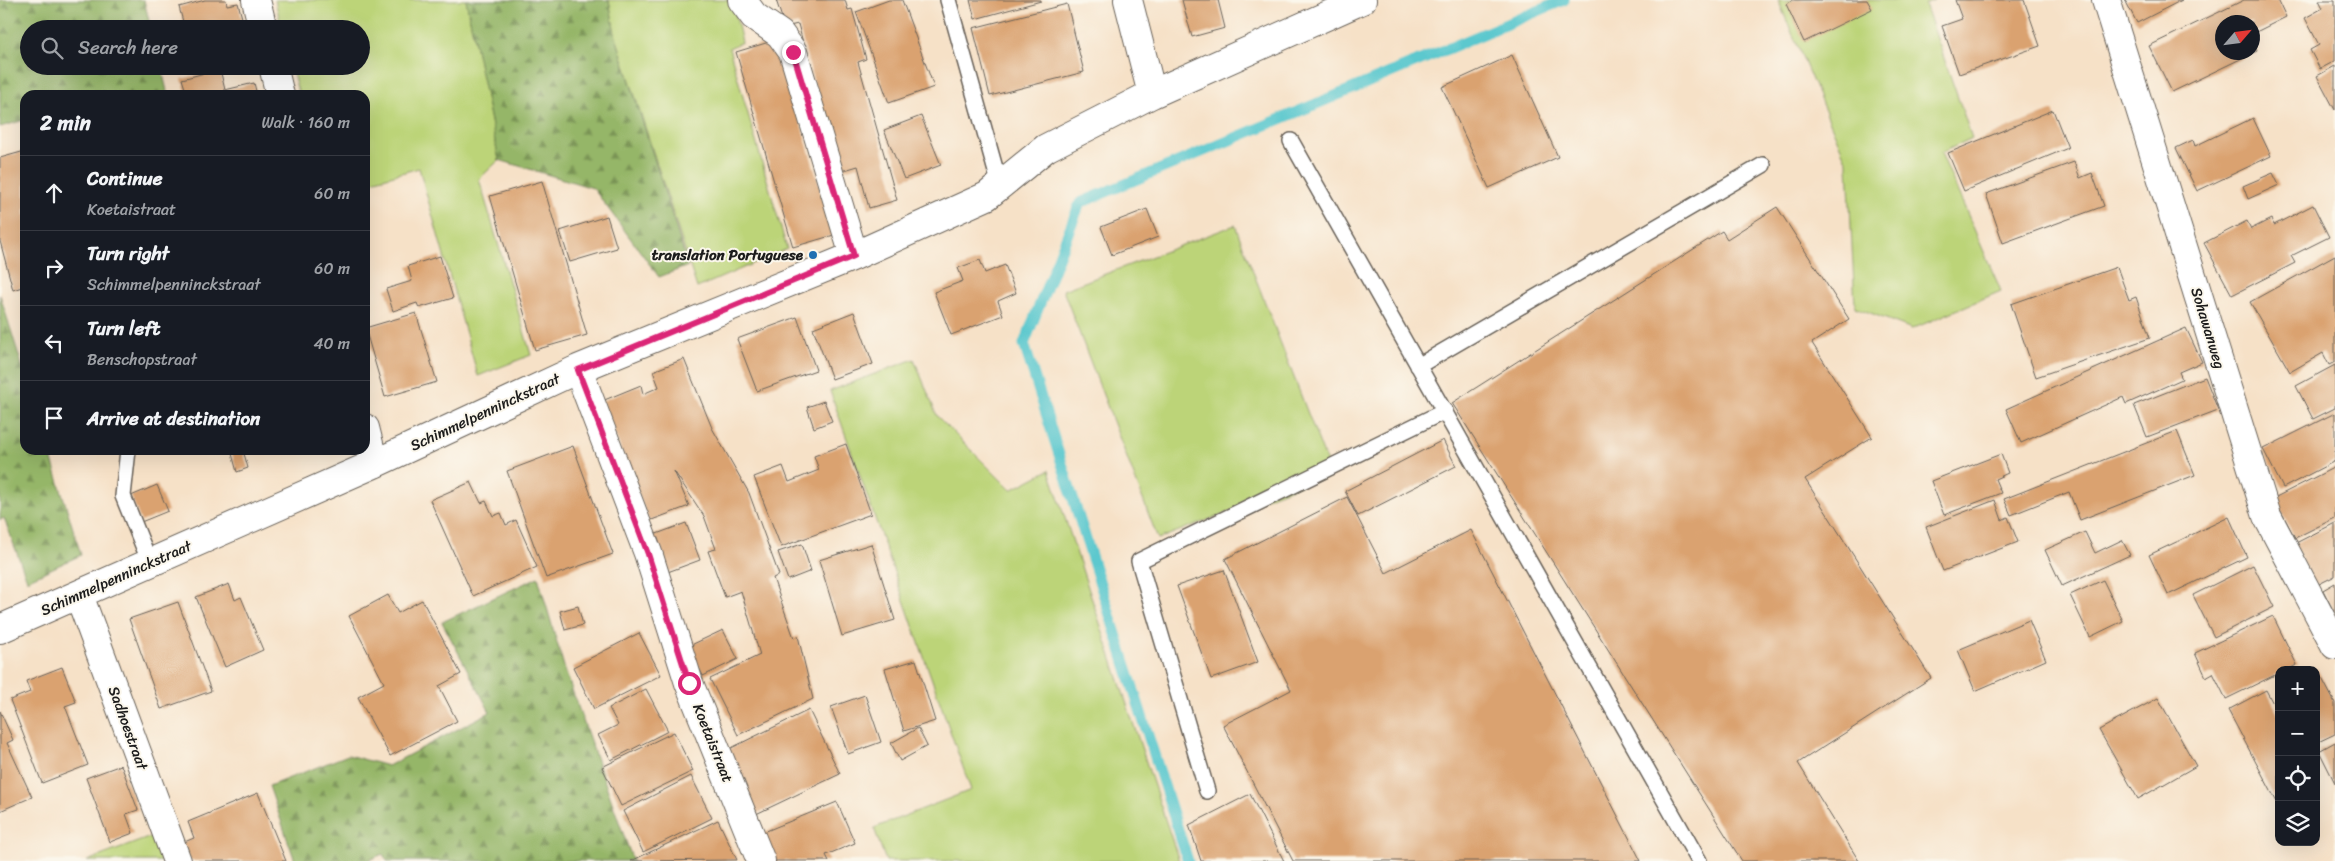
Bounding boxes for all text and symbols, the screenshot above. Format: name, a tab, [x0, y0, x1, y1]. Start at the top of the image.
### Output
north arrow	[2215, 15, 2260, 60]
search box	[20, 20, 370, 75]
text: Search here	[78, 31, 178, 64]
icon: search	[38, 34, 66, 62]
route end	[782, 41, 805, 64]
text: 2 min	[40, 104, 91, 142]
text: Walk · 160 m	[261, 108, 350, 137]
text: Continue	[87, 162, 163, 195]
icon: ahead	[40, 179, 68, 207]
text: 60 m	[314, 179, 350, 208]
text: Koetaistraat	[87, 195, 176, 224]
text: Turn right	[87, 237, 169, 270]
place label: translation Portuguese	[652, 242, 804, 268]
marker: translation Portuguese	[807, 249, 819, 261]
icon: right	[40, 254, 68, 282]
text: 60 m	[314, 254, 350, 283]
text: Schimmelpenninckstraat	[87, 270, 261, 299]
street label: Sohawanweg	[2183, 284, 2233, 372]
text: Turn left	[87, 312, 160, 345]
icon: left	[40, 329, 68, 357]
text: 40 m	[313, 329, 350, 358]
text: Benschopstraat	[87, 345, 197, 374]
street label: Schimmelpenninckstraat	[406, 365, 565, 458]
text: Arrive at destination	[87, 402, 260, 435]
icon: arrive	[40, 404, 68, 432]
street label: Schimmelpenninckstraat	[36, 533, 197, 623]
map controls	[2275, 666, 2320, 846]
button: +	[2275, 666, 2320, 711]
route start	[678, 672, 701, 695]
street label: Sadhoestraat	[101, 682, 156, 774]
street label: Koetaistraat	[685, 699, 741, 787]
button: −	[2275, 711, 2320, 756]
button: locate	[2275, 756, 2320, 801]
button: layers	[2275, 801, 2320, 846]

